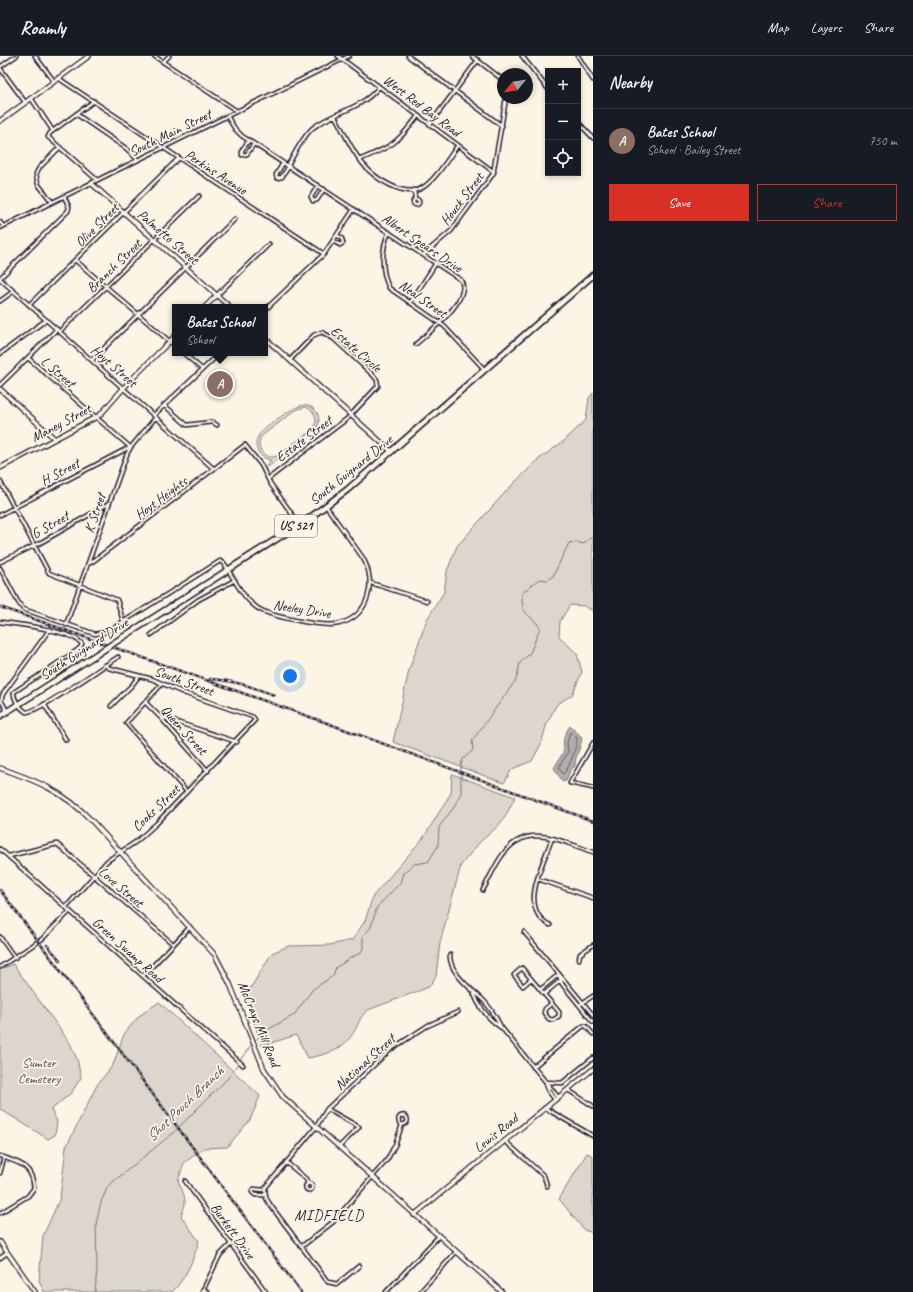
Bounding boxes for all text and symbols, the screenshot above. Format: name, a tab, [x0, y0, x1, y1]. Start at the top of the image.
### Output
text: Roamly	[20, 16, 66, 40]
text: Map	[767, 19, 789, 36]
text: Layers	[811, 19, 842, 36]
text: Share	[864, 19, 893, 36]
north arrow	[497, 68, 533, 104]
map controls	[545, 68, 581, 176]
button: +	[545, 68, 581, 104]
street label: West Red Bay Road	[380, 71, 466, 142]
text: Nearby	[609, 72, 652, 93]
button: −	[545, 104, 581, 140]
street label: South Main Street	[126, 105, 216, 160]
text: Bates School	[647, 123, 714, 142]
text: A	[619, 133, 625, 149]
text: 750 m	[869, 133, 897, 149]
button: locate	[545, 140, 581, 176]
text: School · Bailey Street	[647, 142, 741, 158]
street label: Perkins Avenue	[182, 146, 251, 199]
street label: Houck Street	[437, 168, 488, 229]
button: Save	[609, 184, 749, 221]
button: Share	[757, 184, 897, 221]
street label: Olive Street	[72, 199, 123, 250]
street label: Palmetto Street	[134, 206, 203, 269]
street label: Albert Spears Drive	[378, 210, 467, 277]
street label: Branch Street	[83, 235, 146, 296]
street label: Neal Street	[396, 276, 451, 322]
popup	[172, 304, 268, 356]
text: Bates School	[186, 313, 254, 332]
street label: Estate Circle	[327, 322, 386, 377]
text: School	[186, 332, 214, 348]
street label: Hoyt Street	[87, 341, 142, 392]
street label: L Street	[37, 353, 80, 393]
pin: A	[207, 369, 233, 399]
street label: Maney Street	[28, 399, 95, 446]
street label: Estate Street	[273, 411, 337, 466]
street label: South Guignard Drive	[306, 430, 397, 509]
street label: H Street	[38, 454, 84, 489]
street label: Hoyt Heights	[131, 472, 192, 523]
street label: K Street	[80, 489, 110, 535]
street label: G Street	[28, 506, 74, 542]
road number: US 521	[275, 515, 317, 537]
street label: Neeley Drive	[272, 596, 333, 622]
street label: South Guignard Drive	[37, 613, 133, 684]
street label: South Street	[152, 663, 217, 700]
your location	[280, 666, 300, 686]
street label: Queen Street	[157, 702, 212, 759]
street label: Cooks Street	[129, 780, 184, 835]
street label: Love Street	[95, 863, 148, 912]
street label: Green Swamp Road	[89, 914, 169, 988]
street label: McCrays Mill Road	[234, 979, 285, 1072]
street label: National Street	[331, 1029, 400, 1094]
park label: Sumter Cemetery	[18, 1054, 61, 1087]
water label: Shot Pouch Branch	[142, 1061, 229, 1146]
street label: Lewis Road	[470, 1108, 524, 1156]
street label: Burkett Drive	[207, 1200, 260, 1263]
district label: MIDFIELD	[294, 1206, 364, 1225]

